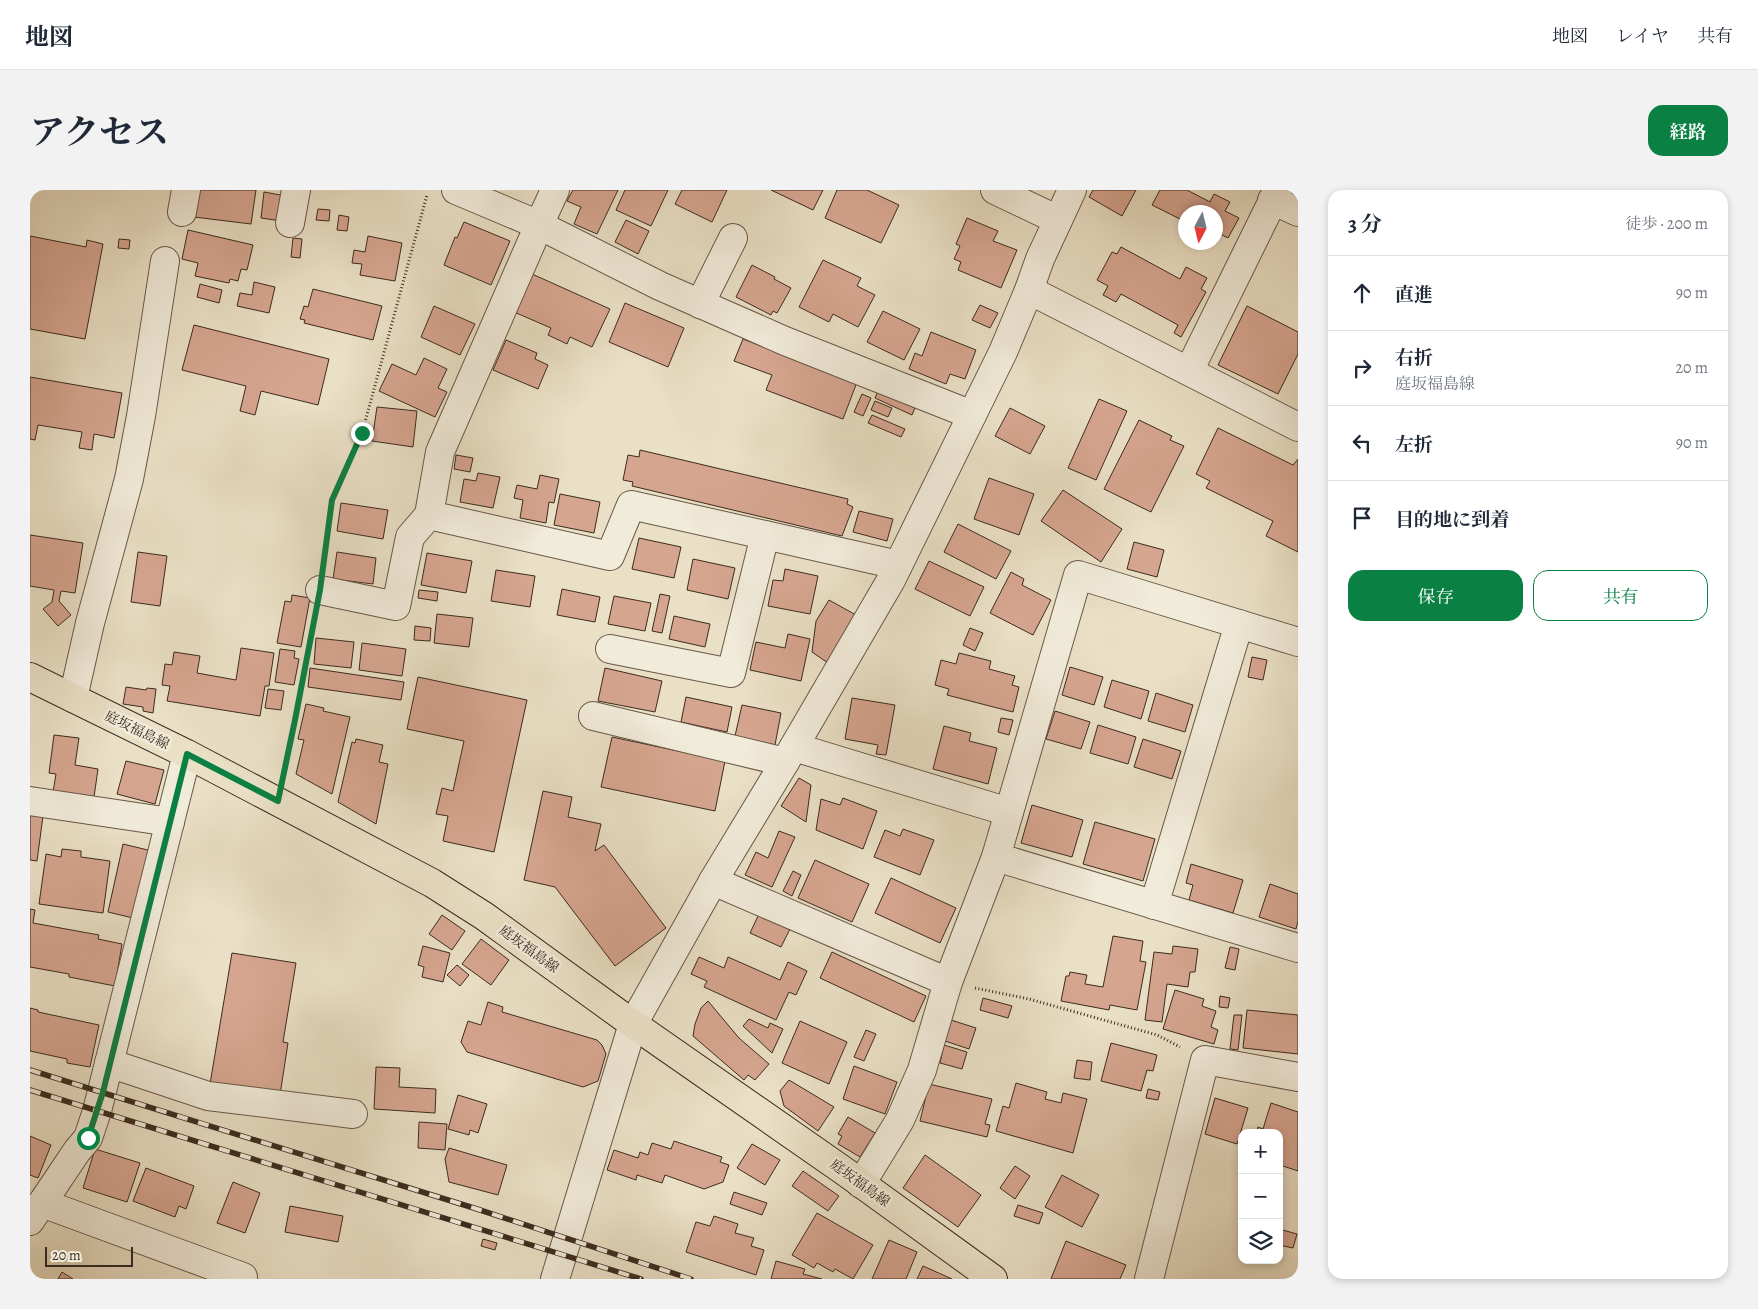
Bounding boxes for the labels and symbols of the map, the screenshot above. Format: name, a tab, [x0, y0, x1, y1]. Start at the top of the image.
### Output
north arrow	[1178, 205, 1223, 250]
route end	[351, 422, 374, 445]
street label: 庭坂福島線	[101, 706, 173, 754]
street label: 庭坂福島線	[495, 921, 563, 977]
route start	[77, 1127, 100, 1150]
street label: 庭坂福島線	[826, 1155, 894, 1211]
scale bar	[45, 1244, 132, 1267]

